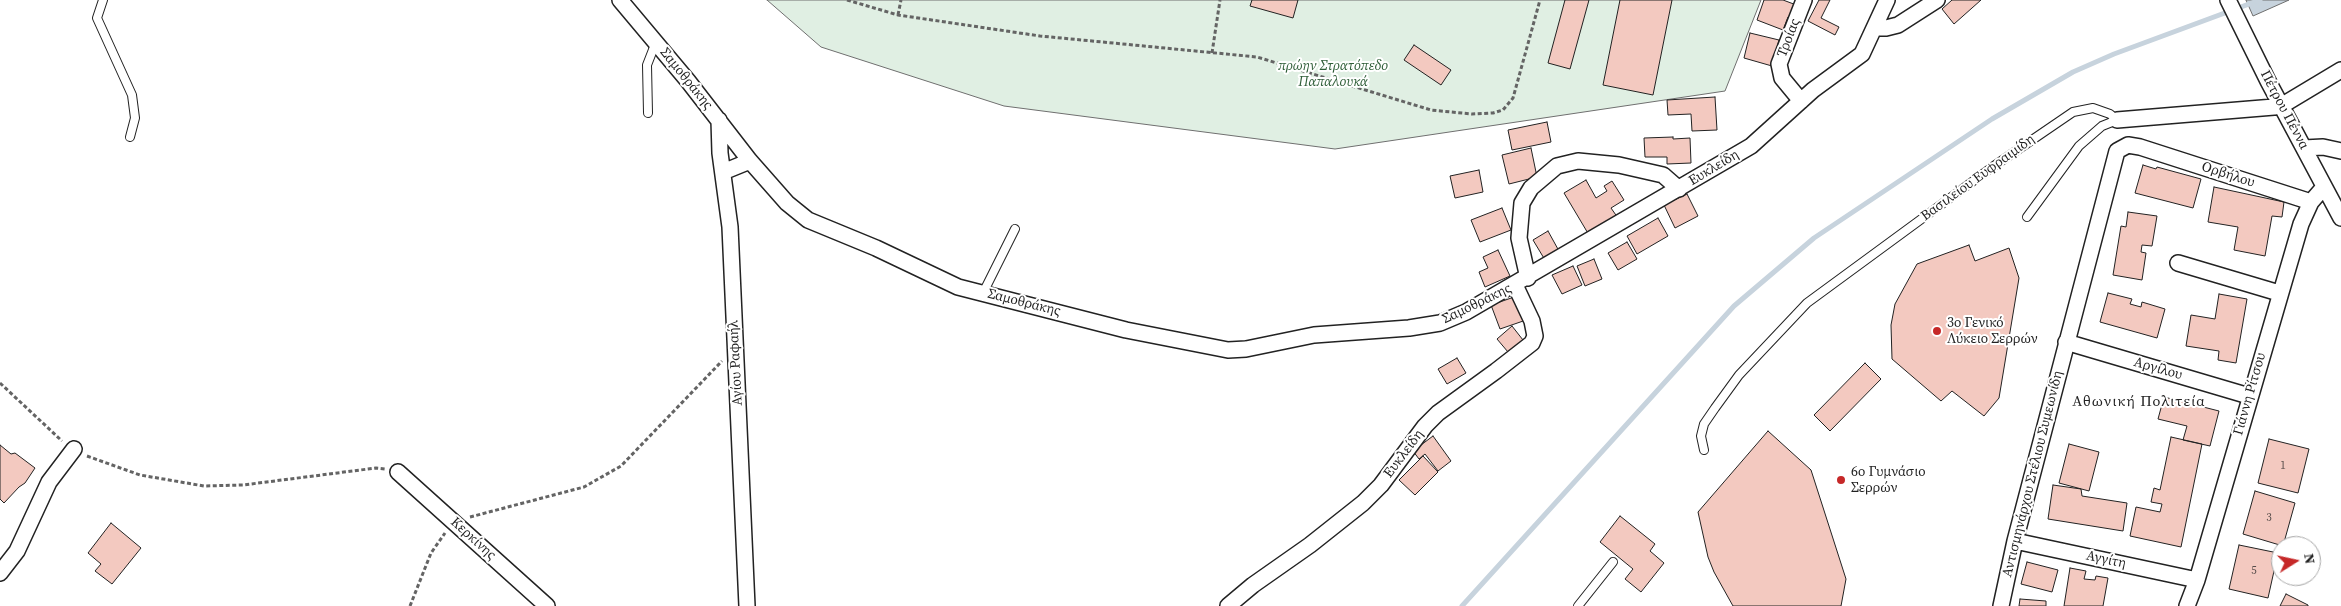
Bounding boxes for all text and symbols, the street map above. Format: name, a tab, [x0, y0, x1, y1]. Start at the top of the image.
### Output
street label: Τροίας	[1774, 16, 1804, 60]
street label: Σαμοθράκης	[656, 45, 716, 113]
park label: πρώην Στρατόπεδο Παπαλουκά	[1278, 58, 1388, 90]
street label: Πέτρου Πέννα	[2256, 68, 2312, 152]
street label: Βασιλείου Ευφραιμίδη	[1918, 131, 2038, 225]
street label: Ευκλείδη	[1686, 146, 1742, 190]
street label: Ορβήλου	[2199, 159, 2257, 191]
street label: Σαμοθράκης	[1440, 280, 1514, 328]
street label: Σαμοθράκης	[986, 286, 1062, 320]
place label: 3ο Γενικό Λύκειο Σερρών	[1947, 315, 2038, 348]
street label: Αγίου Ραφαήλ	[725, 320, 747, 406]
marker: 3ο Γενικό Λύκειο Σερρών	[1931, 325, 1943, 337]
street label: Γιάννη Ρίτσου	[2230, 351, 2270, 437]
street label: Αργίλου	[2132, 354, 2184, 384]
street label: Αντισμηνάρχου Στέλιου Συμεωνίδη	[1999, 369, 2067, 579]
district label: Αθωνική Πολιτεία	[2070, 393, 2208, 411]
street label: Ευκλείδη	[1381, 427, 1427, 481]
house number: 1	[2280, 459, 2286, 473]
place label: 6ο Γυμνάσιο Σερρών	[1851, 464, 1925, 497]
marker: 6ο Γυμνάσιο Σερρών	[1835, 474, 1847, 486]
house number: 3	[2266, 511, 2272, 525]
street label: Κερκίνης	[447, 514, 499, 564]
north arrow	[2271, 536, 2321, 586]
street label: Αγγίτη	[2084, 548, 2128, 572]
text: N	[2299, 552, 2321, 565]
house number: 5	[2251, 564, 2257, 578]

